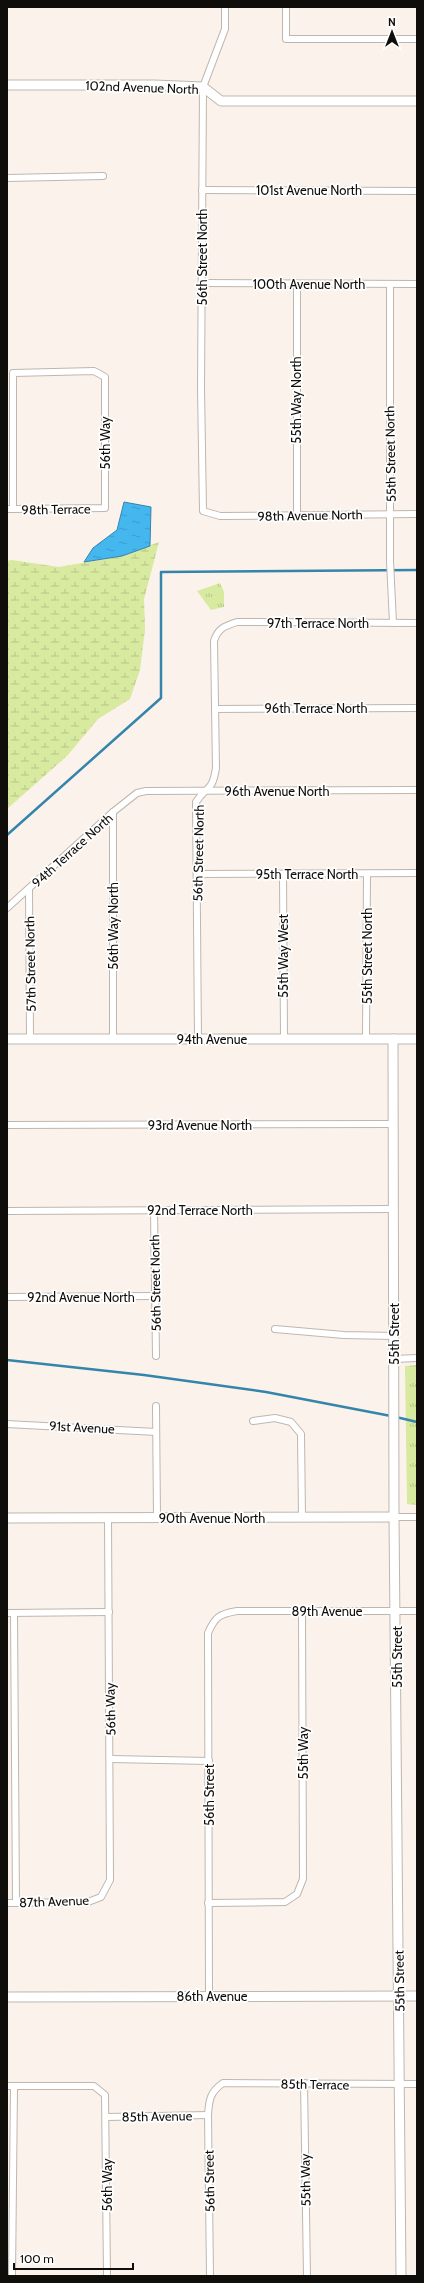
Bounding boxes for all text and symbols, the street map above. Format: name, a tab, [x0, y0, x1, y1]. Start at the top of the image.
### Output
north arrow	[372, 12, 412, 52]
text: N	[388, 15, 396, 29]
street label: 102nd Avenue North	[85, 77, 199, 97]
street label: 101st Avenue North	[256, 182, 362, 198]
street label: 56th Street North	[194, 209, 210, 305]
street label: 100th Avenue North	[253, 276, 365, 292]
street label: 55th Way North	[288, 356, 304, 444]
street label: 55th Street North	[381, 406, 399, 502]
street label: 56th Way	[97, 416, 113, 470]
street label: 98th Terrace	[21, 500, 91, 518]
street label: 98th Avenue North	[257, 506, 363, 524]
street label: 97th Terrace North	[267, 615, 369, 631]
street label: 96th Terrace North	[264, 700, 368, 716]
street label: 96th Avenue North	[225, 783, 329, 799]
street label: 56th Street North	[189, 804, 207, 902]
street label: 94th Terrace North	[28, 810, 116, 890]
street label: 95th Terrace North	[256, 866, 358, 882]
street label: 56th Way North	[105, 882, 121, 970]
street label: 55th Street North	[359, 908, 375, 1004]
street label: 55th Way West	[275, 913, 291, 998]
street label: 57th Street North	[21, 916, 39, 1012]
street label: 94th Avenue	[177, 1031, 248, 1047]
street label: 93rd Avenue North	[148, 1117, 252, 1133]
street label: 92nd Terrace North	[147, 1202, 253, 1218]
street label: 56th Street North	[146, 1234, 164, 1332]
street label: 92nd Avenue North	[27, 1289, 135, 1305]
street label: 55th Street	[386, 1302, 402, 1365]
street label: 91st Avenue	[49, 1417, 115, 1437]
street label: 90th Avenue North	[159, 1510, 265, 1526]
street label: 89th Avenue	[292, 1603, 363, 1619]
street label: 55th Street	[389, 1625, 405, 1688]
street label: 56th Way	[102, 1682, 118, 1736]
street label: 55th Way	[295, 1726, 311, 1779]
street label: 56th Street	[201, 1763, 217, 1826]
street label: 87th Avenue	[19, 1892, 90, 1910]
street label: 55th Street	[390, 1949, 408, 2012]
street label: 86th Avenue	[177, 1988, 248, 2004]
street label: 85th Terrace	[281, 2075, 350, 2093]
street label: 85th Avenue	[122, 2107, 193, 2125]
street label: 56th Street	[200, 2149, 218, 2212]
street label: 55th Way	[297, 2153, 313, 2207]
street label: 56th Way	[99, 2158, 115, 2212]
scale bar	[14, 2245, 133, 2271]
text: 100 m	[20, 2251, 54, 2266]

